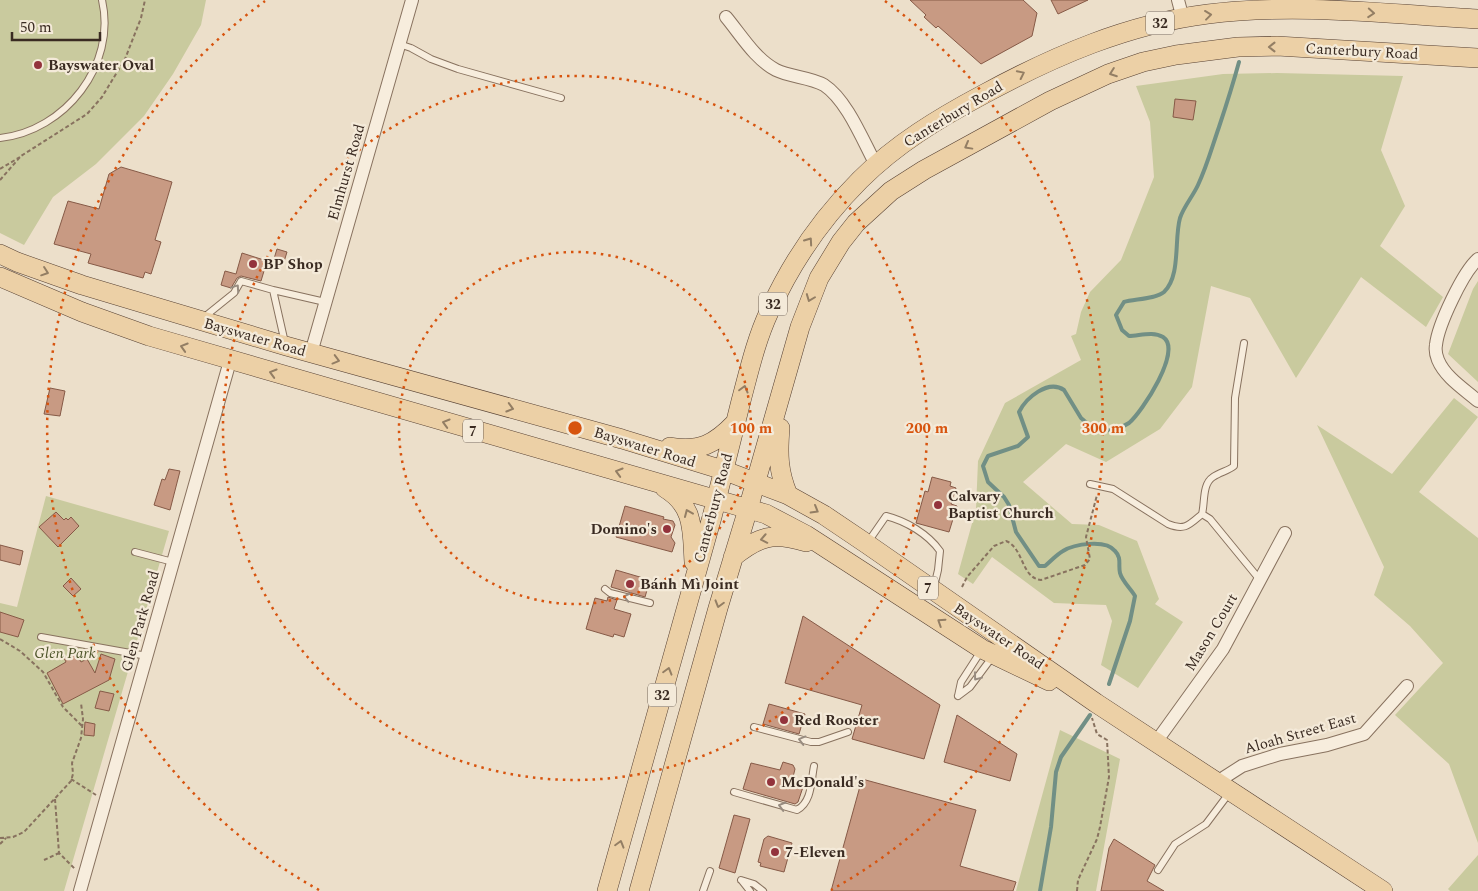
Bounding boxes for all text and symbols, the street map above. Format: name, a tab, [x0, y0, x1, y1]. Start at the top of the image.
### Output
one-way arrow	[1367, 7, 1375, 18]
scale bar	[12, 10, 100, 42]
one-way arrow	[1204, 10, 1213, 20]
road number: 32	[1146, 12, 1174, 34]
text: 50 m	[20, 16, 52, 39]
street label: Canterbury Road	[1305, 37, 1419, 66]
one-way arrow	[1268, 42, 1276, 52]
place label: Bayswater Oval	[48, 54, 154, 77]
marker: Bayswater Oval	[32, 59, 44, 71]
one-way arrow	[1109, 67, 1117, 77]
one-way arrow	[1016, 70, 1025, 80]
street label: Canterbury Road	[899, 75, 1008, 153]
street label: Elmhurst Road	[322, 121, 371, 223]
one-way arrow	[964, 139, 973, 149]
one-way arrow	[803, 237, 812, 247]
place label: BP Shop	[263, 253, 323, 276]
marker: BP Shop	[247, 258, 259, 270]
one-way arrow	[40, 266, 49, 276]
one-way arrow	[230, 284, 239, 294]
road number: 32	[759, 292, 787, 316]
one-way arrow	[806, 294, 816, 302]
street label: Bayswater Road	[201, 312, 309, 363]
one-way arrow	[180, 342, 188, 352]
one-way arrow	[332, 355, 340, 365]
one-way arrow	[269, 368, 277, 378]
one-way arrow	[738, 385, 749, 394]
one-way arrow	[505, 402, 514, 412]
text: 100 m	[730, 417, 773, 440]
text: 200 m	[906, 417, 949, 440]
text: 300 m	[1082, 417, 1125, 440]
one-way arrow	[442, 418, 450, 428]
centre of rings	[566, 419, 584, 437]
road number: 7	[463, 420, 483, 442]
street label: Bayswater Road	[591, 421, 699, 474]
street label: Canterbury Road	[688, 451, 739, 566]
one-way arrow	[614, 467, 623, 478]
place label: Calvary Baptist Church	[948, 485, 1054, 525]
marker: Calvary Baptist Church	[932, 499, 944, 511]
one-way arrow	[810, 504, 819, 514]
one-way arrow	[683, 509, 694, 518]
place label: Domino's	[590, 518, 657, 541]
marker: Domino's	[661, 523, 673, 535]
one-way arrow	[760, 533, 769, 544]
street label: Glen Park Road	[115, 568, 166, 674]
place label: Bánh Mì Joint	[640, 573, 739, 596]
road number: 7	[918, 576, 938, 600]
marker: Bánh Mì Joint	[624, 578, 636, 590]
street label: Mason Court	[1179, 589, 1244, 676]
one-way arrow	[622, 592, 631, 603]
street label: Bayswater Road	[949, 597, 1049, 675]
one-way arrow	[715, 600, 725, 608]
one-way arrow	[937, 619, 946, 629]
park label: Glen Park	[34, 642, 96, 665]
one-way arrow	[663, 667, 673, 675]
one-way arrow	[975, 671, 983, 680]
road number: 32	[648, 684, 676, 706]
street label: Aloah Street East	[1242, 707, 1359, 760]
place label: Red Rooster	[794, 709, 879, 732]
marker: Red Rooster	[778, 714, 790, 726]
one-way arrow	[797, 735, 806, 746]
place label: McDonald's	[781, 771, 864, 794]
marker: McDonald's	[765, 776, 777, 788]
one-way arrow	[777, 801, 786, 812]
one-way arrow	[615, 840, 625, 849]
place label: 7-Eleven	[785, 841, 845, 864]
marker: 7-Eleven	[769, 846, 781, 858]

